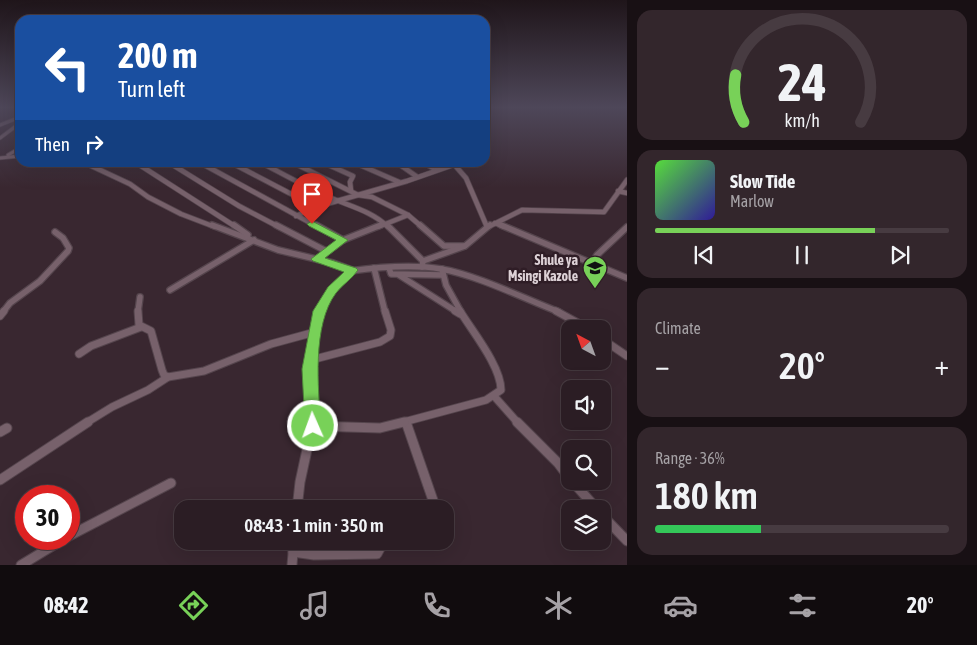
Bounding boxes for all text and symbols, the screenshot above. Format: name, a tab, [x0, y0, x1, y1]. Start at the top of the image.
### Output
icon: left	[35, 35, 100, 100]
text: 200 m	[118, 35, 197, 75]
text: 24	[778, 52, 826, 112]
text: Turn left	[118, 76, 185, 102]
text: km/h	[784, 110, 820, 131]
icon: right	[80, 130, 108, 158]
text: Then	[35, 133, 70, 155]
text: Slow Tide	[730, 170, 795, 192]
pin	[291, 173, 333, 224]
icon: arrive	[298, 180, 326, 208]
text: Marlow	[730, 192, 774, 210]
icon: previous	[690, 241, 718, 269]
icon: pause	[788, 241, 816, 269]
icon: next	[886, 241, 914, 269]
place label: Shule ya Msingi Kazole	[508, 252, 578, 284]
school or university icon: Shule ya Msingi Kazole	[582, 255, 608, 289]
text: Climate	[655, 319, 701, 337]
north arrow	[561, 320, 611, 370]
map controls	[561, 320, 611, 550]
text: 20°	[779, 344, 825, 387]
text: −	[655, 349, 670, 381]
text: +	[934, 349, 949, 381]
button: sound	[561, 380, 611, 430]
position arrow	[286, 399, 338, 451]
button: search	[561, 440, 611, 490]
text: Range · 36%	[655, 449, 725, 467]
text: 180 km	[655, 474, 758, 517]
speed limit sign: 30	[15, 485, 80, 550]
button: layers	[561, 500, 611, 550]
text: 08:43 · 1 min · 350 m	[244, 514, 384, 536]
icon: directions	[176, 588, 211, 623]
icon: music	[297, 588, 332, 623]
icon: phone	[419, 588, 454, 623]
icon: climate	[541, 588, 576, 623]
icon: car	[663, 588, 698, 623]
icon: filters	[785, 588, 820, 623]
text: 08:42	[43, 592, 89, 618]
text: 20°	[907, 592, 933, 618]

